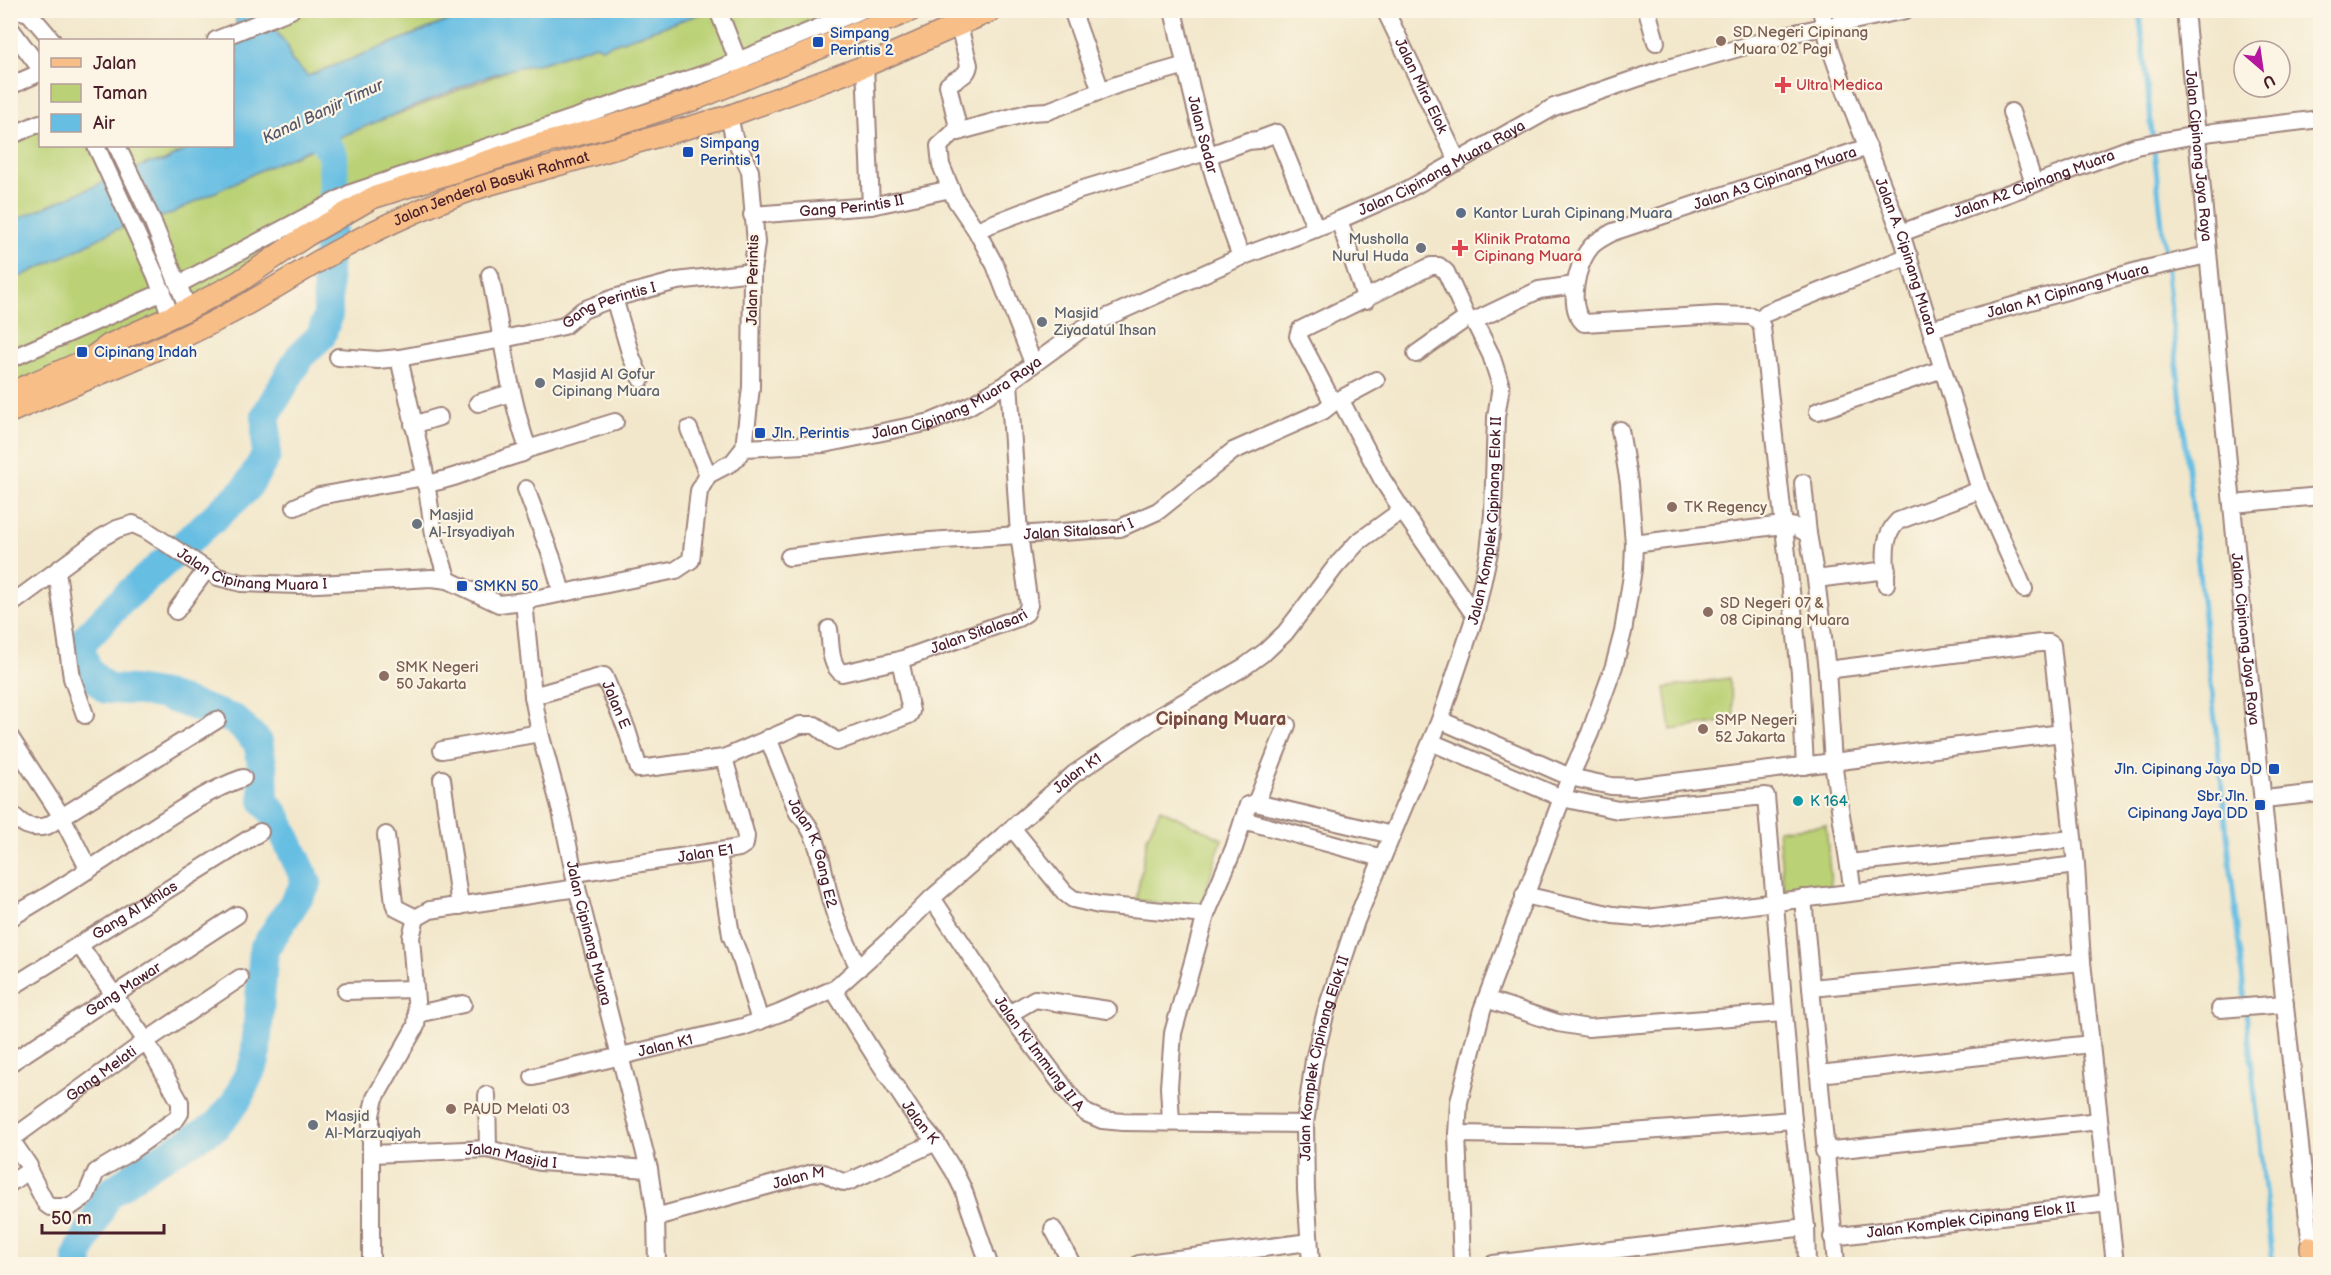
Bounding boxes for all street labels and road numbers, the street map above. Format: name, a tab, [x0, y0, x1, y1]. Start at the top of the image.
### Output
street label: Jalan Mira Elok	[1390, 35, 1453, 137]
street label: Jalan Cipinang Jaya Raya	[2181, 68, 2216, 242]
street label: Jalan Sadar	[1184, 93, 1222, 176]
street label: Jalan Cipinang Muara Raya	[1355, 116, 1528, 220]
street label: Jalan A3 Cipinang Muara	[1691, 142, 1859, 214]
street label: Jalan A2 Cipinang Muara	[1951, 145, 2117, 222]
street label: Jalan Jenderal Basuki Rahmat	[390, 147, 592, 230]
street label: Jalan A. Cipinang Muara	[1871, 175, 1941, 337]
street label: Gang Perintis II	[799, 190, 906, 221]
street label: Jalan Perintis	[743, 234, 763, 326]
street label: Jalan A1 Cipinang Muara	[1985, 259, 2151, 322]
street label: Gang Perintis I	[558, 278, 658, 333]
street label: Jalan Cipinang Muara Raya	[870, 352, 1045, 444]
street label: Jalan Komplek Cipinang Elok II	[1463, 416, 1506, 627]
street label: Jalan Sitalasari I	[1023, 514, 1137, 544]
street label: Jalan Cipinang Muara I	[173, 543, 328, 595]
street label: Jalan Cipinang Jaya Raya	[2227, 552, 2264, 726]
street label: Jalan Sitalasari	[928, 605, 1031, 658]
street label: Jalan E	[598, 678, 635, 732]
street label: Jalan K1	[1049, 749, 1105, 797]
street label: Jalan K. Gang E2	[784, 795, 842, 910]
street label: Jalan E1	[676, 839, 735, 867]
street label: Jalan Cipinang Muara	[562, 859, 616, 1007]
street label: Gang Al Ikhlas	[89, 876, 181, 944]
street label: Jalan Komplek Cipinang Elok II	[1295, 953, 1353, 1161]
street label: Gang Mawar	[82, 957, 165, 1021]
street label: Jalan Ki Immung II A	[990, 992, 1089, 1116]
street label: Jalan K1	[636, 1030, 695, 1061]
street label: Gang Melati	[62, 1042, 140, 1106]
street label: Jalan K	[897, 1097, 943, 1148]
street label: Jalan Masjid I	[465, 1139, 558, 1173]
street label: Jalan M	[770, 1163, 825, 1193]
street label: Jalan Komplek Cipinang Elok II	[1866, 1198, 2077, 1242]

